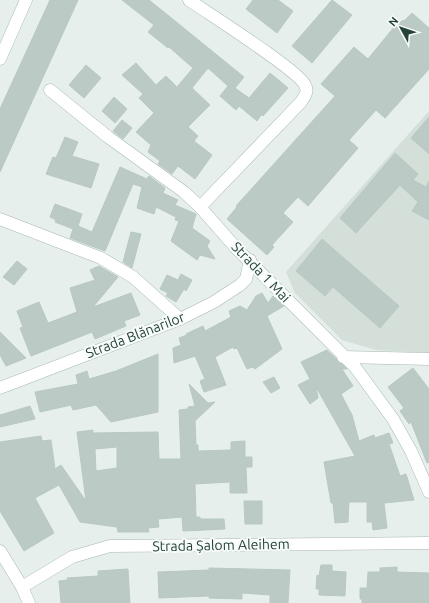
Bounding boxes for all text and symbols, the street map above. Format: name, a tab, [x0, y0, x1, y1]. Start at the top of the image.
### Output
north arrow	[381, 8, 421, 48]
text: N	[386, 15, 401, 29]
street label: Strada 1 Mai	[228, 238, 294, 306]
street label: Strada Blănarilor	[83, 309, 187, 361]
street label: Strada Șalom Aleihem	[152, 536, 290, 554]

